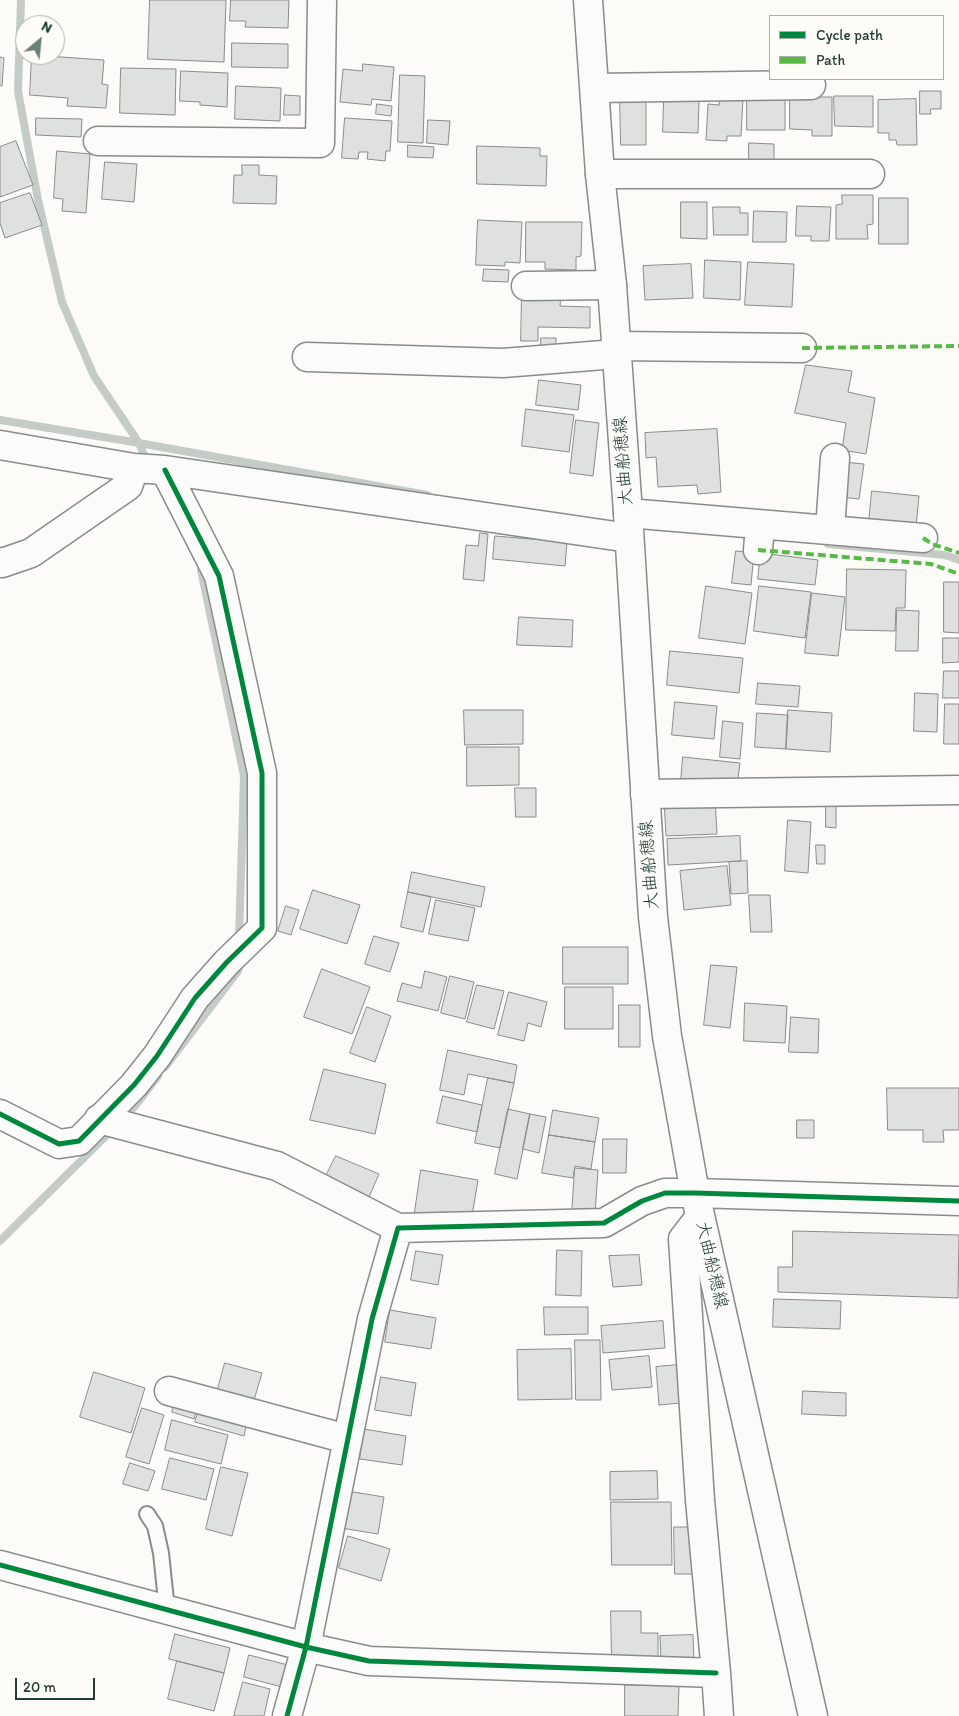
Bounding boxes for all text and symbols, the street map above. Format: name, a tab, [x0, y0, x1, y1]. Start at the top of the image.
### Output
north arrow	[15, 15, 65, 65]
legend	[769, 15, 944, 80]
text: N	[39, 17, 55, 37]
text: Cycle path	[816, 26, 883, 44]
text: Path	[816, 51, 845, 69]
street label: 大曲船穂線	[610, 415, 638, 507]
street label: 大曲船穂線	[636, 819, 664, 911]
street label: 大曲船穂線	[690, 1219, 732, 1311]
scale bar	[18, 1668, 98, 1700]
text: 20 m	[23, 1678, 56, 1696]

